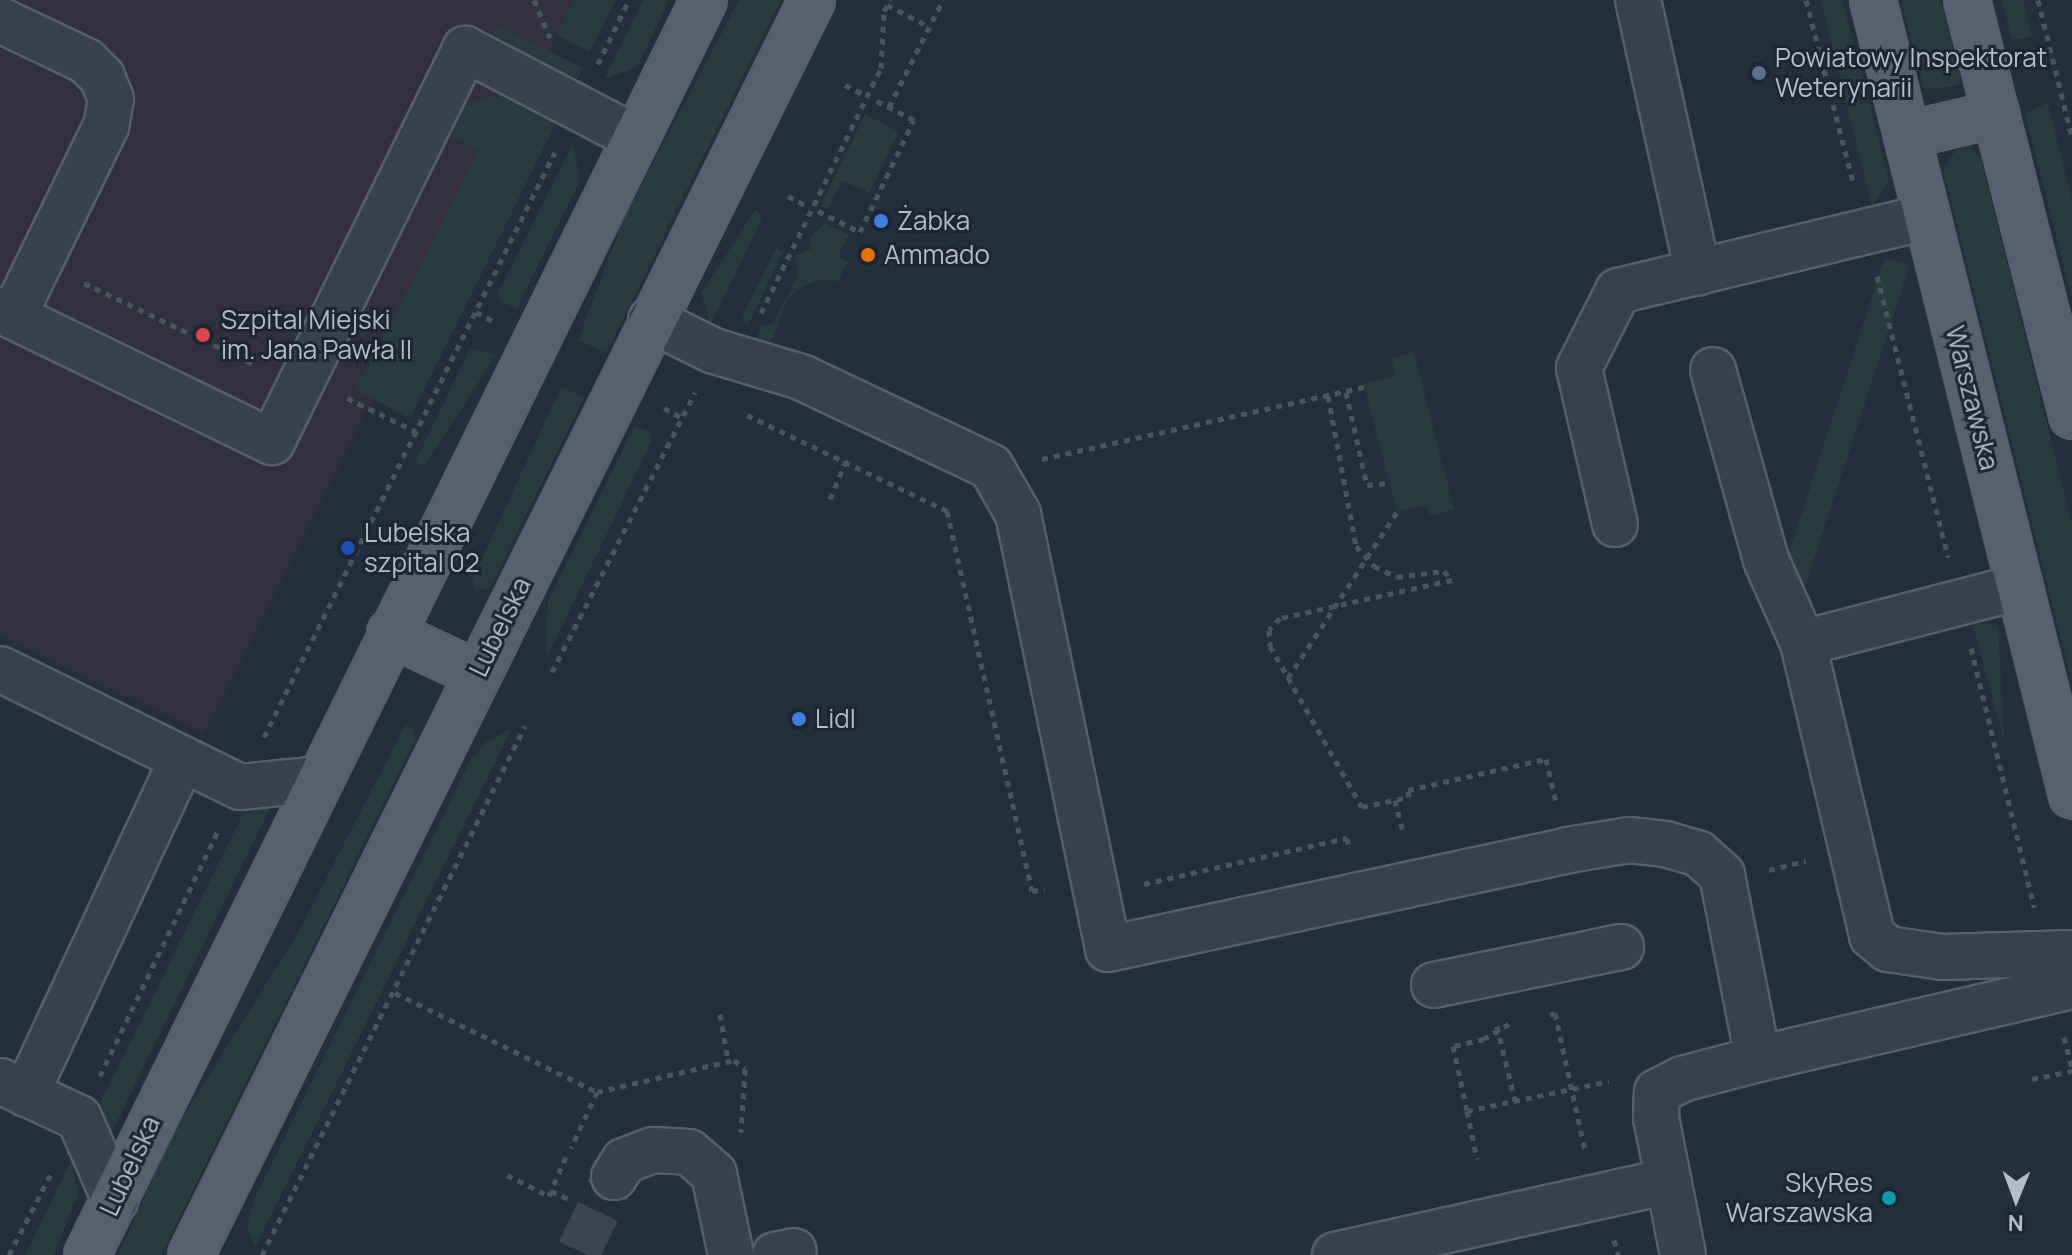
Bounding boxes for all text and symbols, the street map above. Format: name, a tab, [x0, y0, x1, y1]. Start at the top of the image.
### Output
place label: Powiatowy Inspektorat Weterynarii	[1775, 42, 2047, 104]
marker: Powiatowy Inspektorat Weterynarii	[1750, 64, 1768, 82]
place label: Żabka	[897, 205, 970, 237]
marker: Żabka	[872, 212, 890, 230]
place label: Ammado	[884, 239, 990, 271]
marker: Ammado	[859, 246, 877, 264]
place label: Szpital Miejski im. Jana Pawła II	[221, 304, 412, 366]
street label: Warszawska	[1939, 323, 2005, 473]
marker: Szpital Miejski im. Jana Pawła II	[192, 324, 214, 346]
place label: Lubelska szpital 02	[364, 517, 480, 578]
marker: Lubelska szpital 02	[339, 539, 357, 557]
street label: Lubelska	[463, 572, 537, 682]
place label: Lidl	[815, 703, 856, 735]
marker: Lidl	[790, 710, 808, 728]
street label: Lubelska	[93, 1111, 167, 1221]
north arrow	[1976, 1159, 2056, 1239]
place label: SkyRes Warszawska	[1726, 1167, 1873, 1228]
marker: SkyRes Warszawska	[1880, 1189, 1898, 1207]
text: N	[2007, 1208, 2024, 1238]

